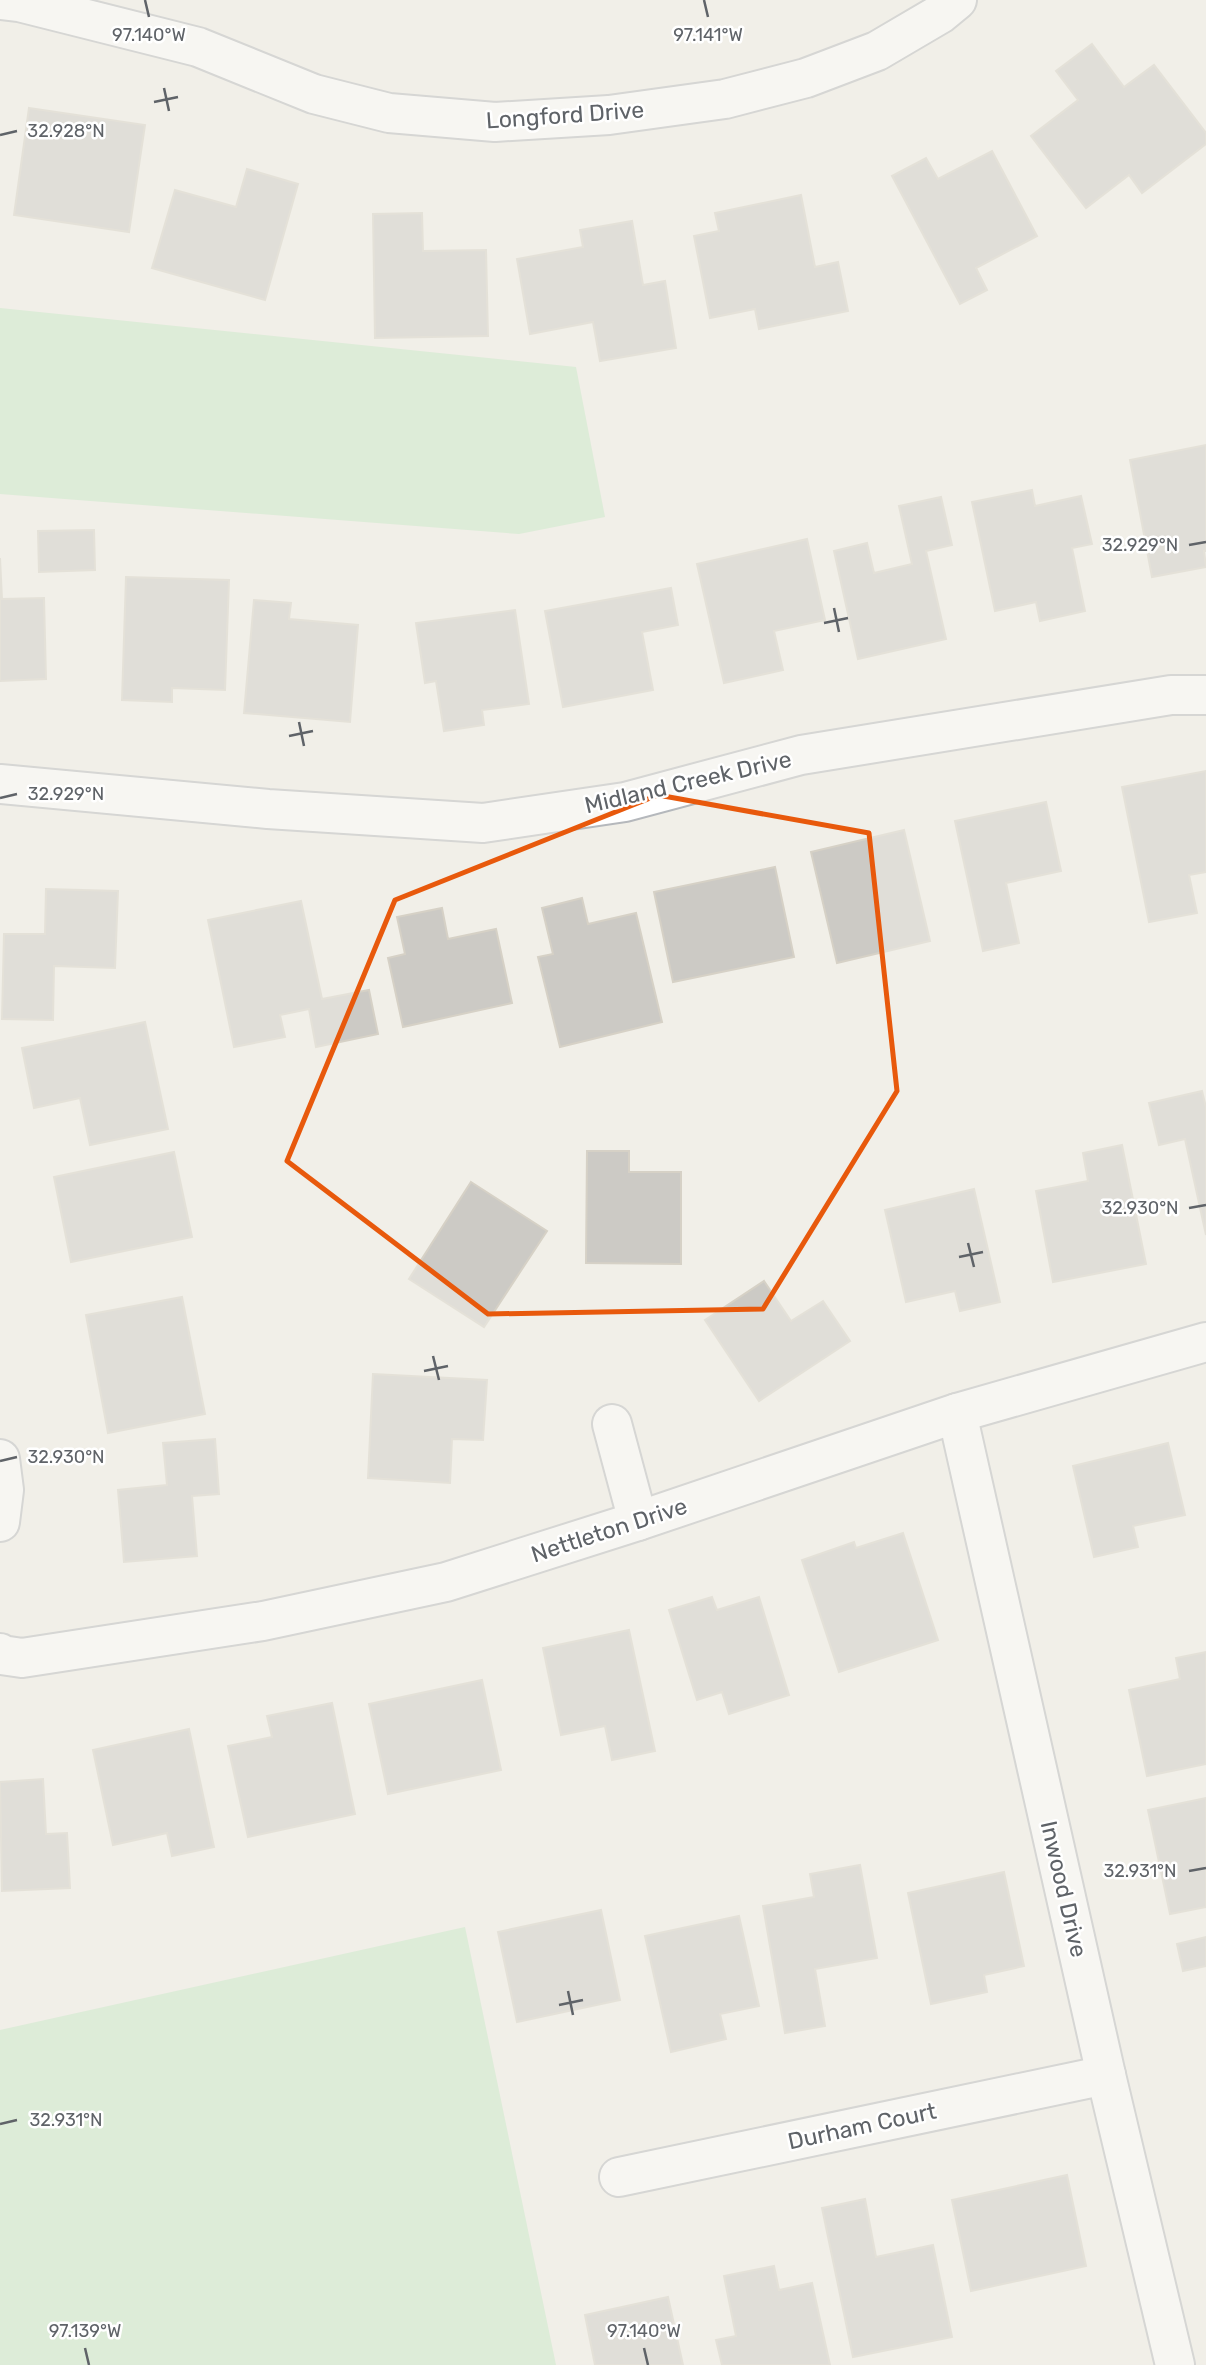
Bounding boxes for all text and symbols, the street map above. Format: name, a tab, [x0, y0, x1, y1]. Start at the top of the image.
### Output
text: 97.140°W	[112, 24, 186, 46]
text: 97.141°W	[673, 24, 743, 46]
street label: Longford Drive	[485, 96, 645, 134]
text: 32.928°N	[27, 120, 105, 142]
text: 32.929°N	[1102, 534, 1178, 556]
street label: Midland Creek Drive	[582, 745, 794, 819]
text: 32.929°N	[28, 783, 104, 805]
text: 32.930°N	[1101, 1197, 1179, 1219]
text: 32.930°N	[27, 1446, 105, 1468]
street label: Nettleton Drive	[527, 1492, 691, 1568]
street label: Inwood Drive	[1035, 1818, 1093, 1960]
text: 32.931°N	[1103, 1860, 1177, 1882]
street label: Durham Court	[785, 2097, 939, 2155]
text: 32.931°N	[29, 2109, 103, 2131]
text: 97.139°W	[49, 2320, 121, 2342]
text: 97.140°W	[607, 2320, 681, 2342]

